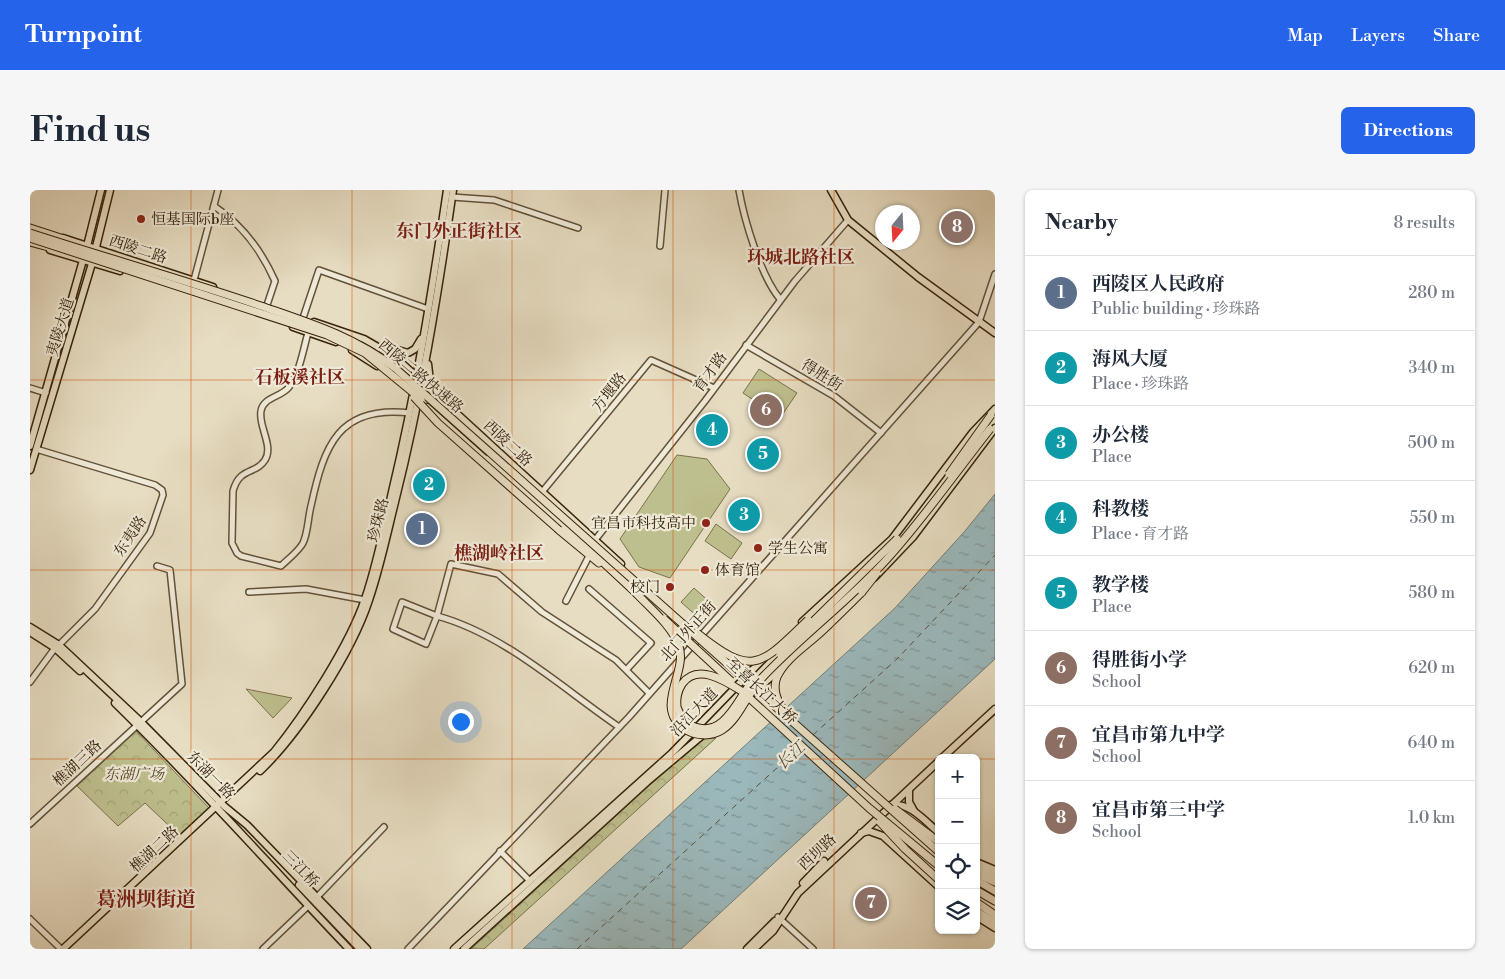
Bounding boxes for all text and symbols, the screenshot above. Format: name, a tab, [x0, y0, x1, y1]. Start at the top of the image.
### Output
text: Turnpoint	[25, 20, 142, 50]
text: Map	[1288, 24, 1323, 47]
text: Layers	[1351, 24, 1405, 47]
text: Share	[1433, 24, 1480, 47]
button: Directions	[1341, 107, 1475, 154]
text: Find us	[30, 109, 150, 152]
north arrow	[875, 205, 920, 250]
pin: 8	[941, 208, 973, 246]
place label: 恒基国际b座	[151, 210, 235, 229]
text: Nearby	[1045, 210, 1118, 236]
marker: 恒基国际b座	[135, 213, 147, 225]
text: 8 results	[1393, 213, 1455, 233]
district label: 东门外正街社区	[396, 220, 522, 243]
street label: 西陵二路	[106, 231, 169, 268]
district label: 环城北路社区	[747, 246, 855, 269]
text: 西陵区人民政府	[1092, 272, 1225, 296]
text: 1	[1057, 283, 1065, 303]
text: 280 m	[1408, 283, 1455, 303]
street label: 夷陵大道	[43, 296, 78, 359]
text: Public building · 珍珠路	[1092, 299, 1260, 319]
street label: 西陵二路快速路	[374, 335, 467, 417]
text: 海风大厦	[1092, 347, 1168, 371]
street label: 育才路	[689, 349, 731, 396]
street label: 得胜街	[798, 355, 846, 395]
text: 2	[1056, 358, 1066, 378]
text: 340 m	[1408, 358, 1455, 378]
district label: 石板溪社区	[255, 366, 345, 389]
street label: 方堰路	[588, 369, 631, 416]
text: Place · 珍珠路	[1092, 374, 1189, 394]
pin: 6	[750, 391, 782, 429]
pin: 4	[696, 411, 728, 449]
street label: 西陵二路	[479, 416, 536, 471]
text: 办公楼	[1092, 423, 1149, 447]
text: 3	[1056, 433, 1066, 453]
text: 500 m	[1408, 433, 1455, 453]
pin: 5	[747, 435, 779, 473]
text: Place	[1092, 447, 1132, 467]
pin: 2	[413, 466, 445, 504]
street label: 珍珠路	[364, 496, 393, 544]
pin: 3	[728, 496, 760, 534]
text: 科教楼	[1092, 497, 1149, 521]
text: 4	[1056, 508, 1066, 528]
text: 550 m	[1409, 508, 1455, 528]
pin: 1	[406, 510, 438, 548]
street label: 东夷路	[110, 512, 151, 560]
place label: 宜昌市科技高中	[591, 514, 696, 533]
marker: 宜昌市科技高中	[700, 517, 712, 529]
text: Place · 育才路	[1092, 524, 1189, 544]
place label: 学生公寓	[768, 539, 828, 558]
district label: 樵湖岭社区	[454, 542, 544, 565]
marker: 学生公寓	[752, 542, 764, 554]
place label: 体育馆	[715, 561, 760, 580]
marker: 体育馆	[699, 564, 711, 576]
text: 教学楼	[1092, 573, 1149, 597]
place label: 校门	[630, 578, 660, 597]
marker: 校门	[664, 581, 676, 593]
text: 5	[1056, 583, 1066, 603]
text: 580 m	[1408, 583, 1455, 603]
street label: 北门外正街	[656, 597, 721, 666]
text: Place	[1092, 597, 1132, 617]
text: 得胜街小学	[1092, 648, 1187, 672]
street label: 至喜长江大桥	[722, 654, 801, 729]
text: 6	[1056, 658, 1066, 678]
text: 620 m	[1408, 658, 1455, 678]
text: School	[1092, 672, 1141, 692]
street label: 沿江大道	[667, 684, 722, 741]
your location	[448, 709, 474, 735]
text: 宜昌市第九中学	[1092, 723, 1225, 747]
text: 7	[1056, 733, 1066, 753]
text: 640 m	[1408, 733, 1455, 753]
street label: 樵湖三路	[49, 736, 106, 791]
water label: 长江	[772, 736, 811, 774]
street label: 东湖一路	[183, 747, 239, 803]
text: School	[1092, 747, 1141, 767]
map controls	[935, 754, 980, 934]
button: +	[935, 754, 980, 799]
park label: 东湖广场	[104, 765, 166, 784]
text: 宜昌市第三中学	[1092, 798, 1225, 822]
button: −	[935, 799, 980, 844]
text: 8	[1056, 808, 1066, 828]
text: 1.0 km	[1408, 808, 1455, 828]
street label: 樵湖二路	[126, 822, 183, 877]
text: School	[1092, 822, 1141, 842]
street label: 西坝路	[794, 830, 840, 875]
button: locate	[935, 844, 980, 889]
street label: 三江桥	[278, 847, 323, 892]
pin: 7	[855, 884, 887, 922]
district label: 葛洲坝街道	[96, 888, 196, 913]
button: layers	[935, 889, 980, 934]

